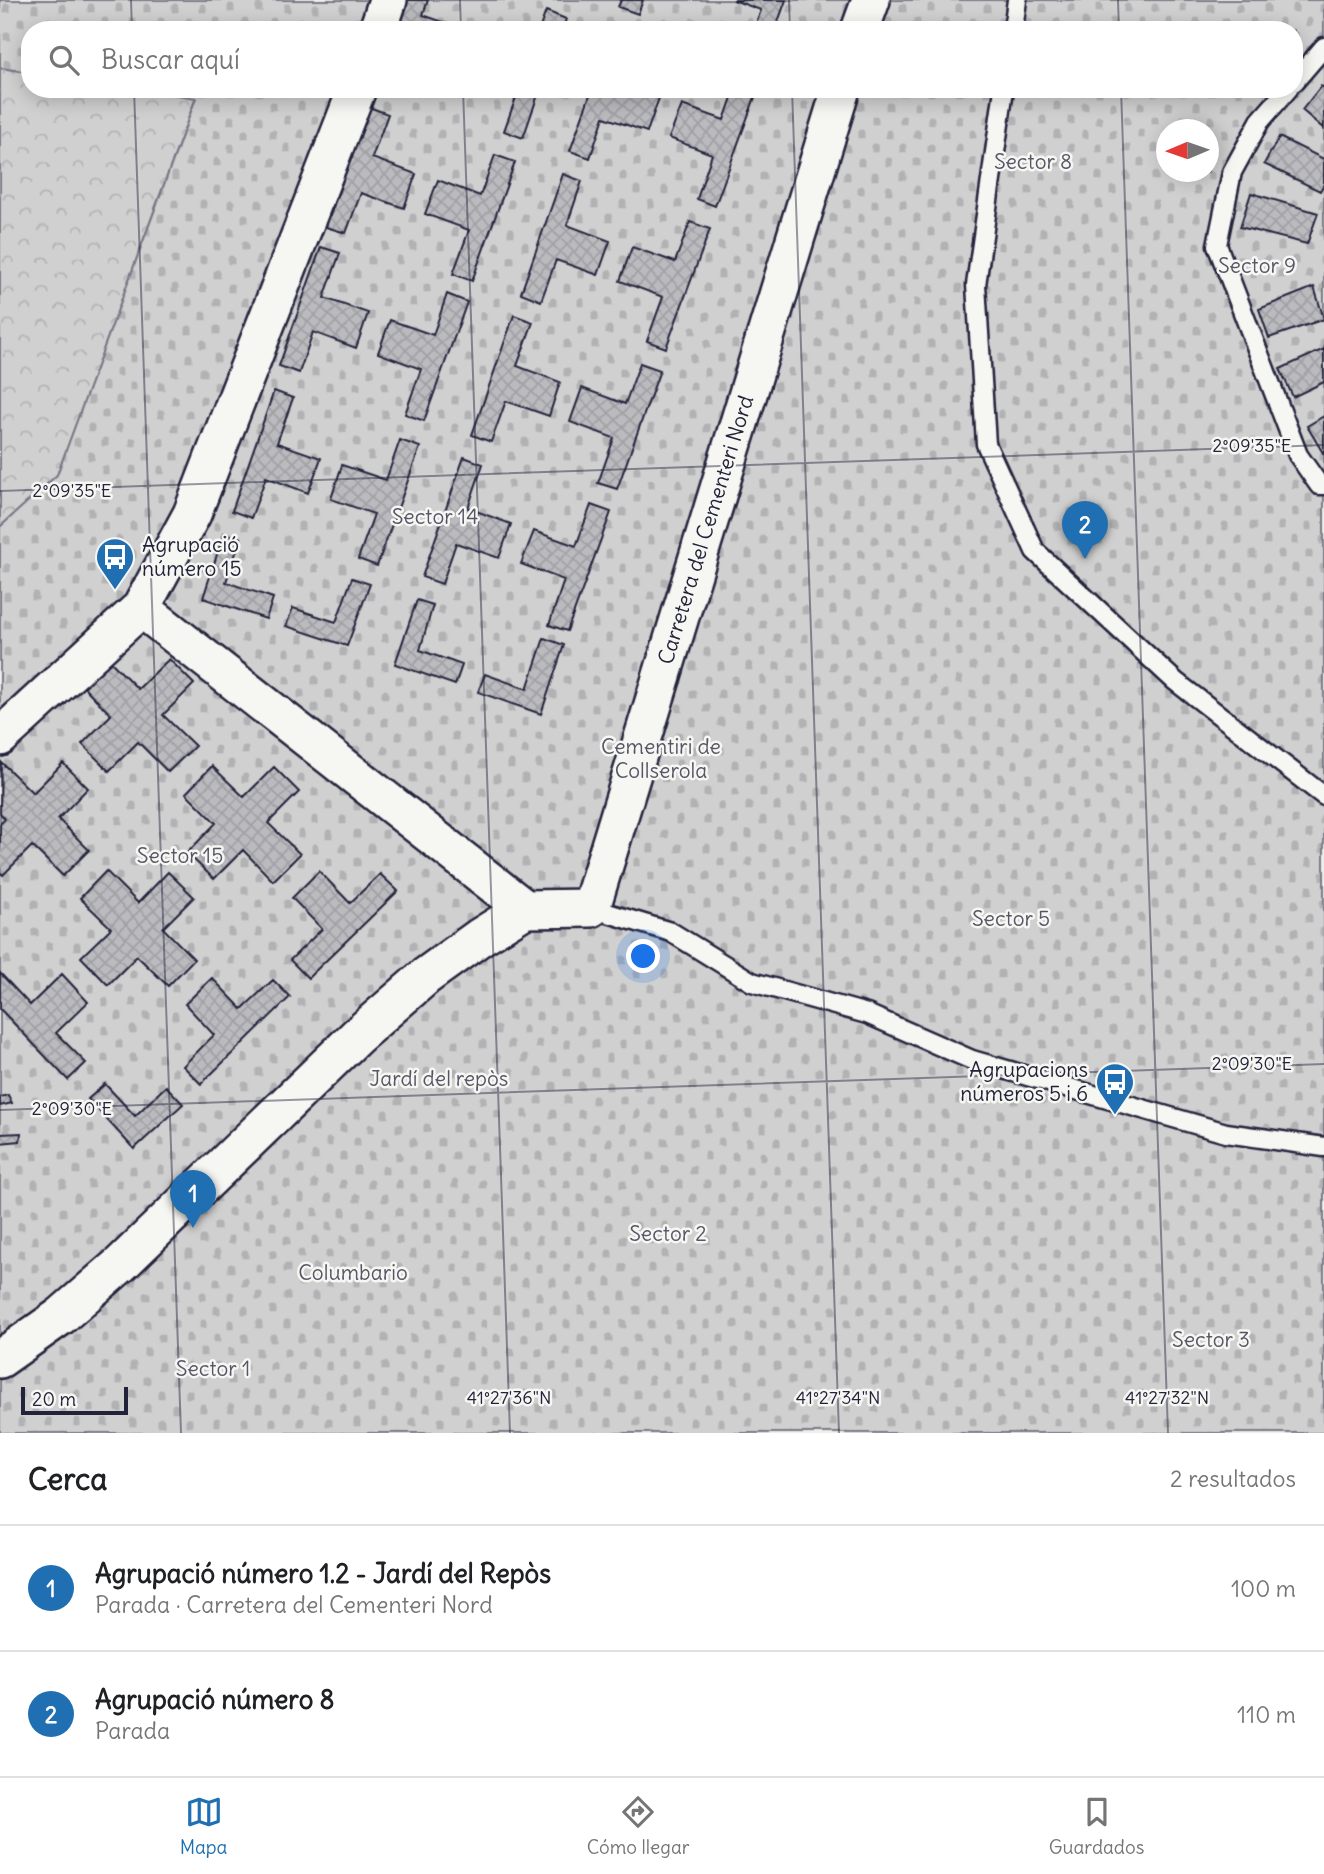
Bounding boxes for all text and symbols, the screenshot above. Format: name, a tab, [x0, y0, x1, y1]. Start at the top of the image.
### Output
search box	[21, 21, 1303, 98]
icon: search	[45, 41, 83, 79]
text: Buscar aquí	[101, 43, 240, 76]
north arrow	[1156, 119, 1219, 182]
park label: Sector 8	[994, 148, 1072, 175]
park label: Sector 9	[1218, 252, 1296, 279]
street label: Carretera del Cementeri Nord	[652, 392, 759, 668]
text: 2°09'35"E	[1213, 434, 1291, 457]
text: 2°09'35"E	[33, 479, 111, 502]
pin: 2	[1062, 501, 1108, 559]
park label: Sector 14	[392, 503, 478, 530]
place label: Agrupació número 15	[142, 531, 242, 582]
bus stop icon: Agrupació número 15	[94, 536, 136, 591]
park label: Cementiri de Collserola	[601, 733, 721, 784]
park label: Sector 15	[137, 842, 223, 869]
park label: Sector 5	[972, 905, 1050, 932]
your location	[626, 939, 660, 973]
text: 2°09'30"E	[1212, 1052, 1292, 1075]
place label: Agrupacions números 5 i 6	[960, 1056, 1088, 1107]
bus stop icon: Agrupacions números 5 i 6	[1094, 1061, 1136, 1116]
park label: Jardí del repòs	[370, 1065, 508, 1092]
text: 2°09'30"E	[32, 1097, 112, 1120]
pin: 1	[170, 1170, 216, 1228]
park label: Sector 2	[629, 1220, 707, 1247]
park label: Columbario	[298, 1259, 408, 1286]
park label: Sector 3	[1172, 1326, 1250, 1353]
park label: Sector 1	[176, 1355, 250, 1382]
scale bar	[21, 1384, 128, 1416]
text: 41°27'36"N	[467, 1386, 551, 1409]
text: 41°27'34"N	[796, 1386, 880, 1409]
text: 41°27'32"N	[1125, 1386, 1209, 1409]
text: 20 m	[32, 1387, 76, 1411]
text: Cerca	[28, 1460, 107, 1498]
text: 2 resultados	[1170, 1464, 1296, 1493]
text: Agrupació número 1.2 - Jardí del Repòs	[95, 1557, 551, 1590]
text: 1	[46, 1574, 56, 1603]
text: 100 m	[1231, 1574, 1296, 1603]
text: Parada · Carretera del Cementeri Nord	[95, 1590, 493, 1619]
text: Agrupació número 8	[95, 1683, 334, 1716]
text: 2	[45, 1700, 57, 1729]
text: 110 m	[1237, 1700, 1296, 1729]
text: Parada	[95, 1716, 170, 1745]
tab: Mapa	[180, 1793, 227, 1859]
tab: Cómo llegar	[587, 1793, 690, 1859]
tab: Guardados	[1049, 1793, 1144, 1859]

